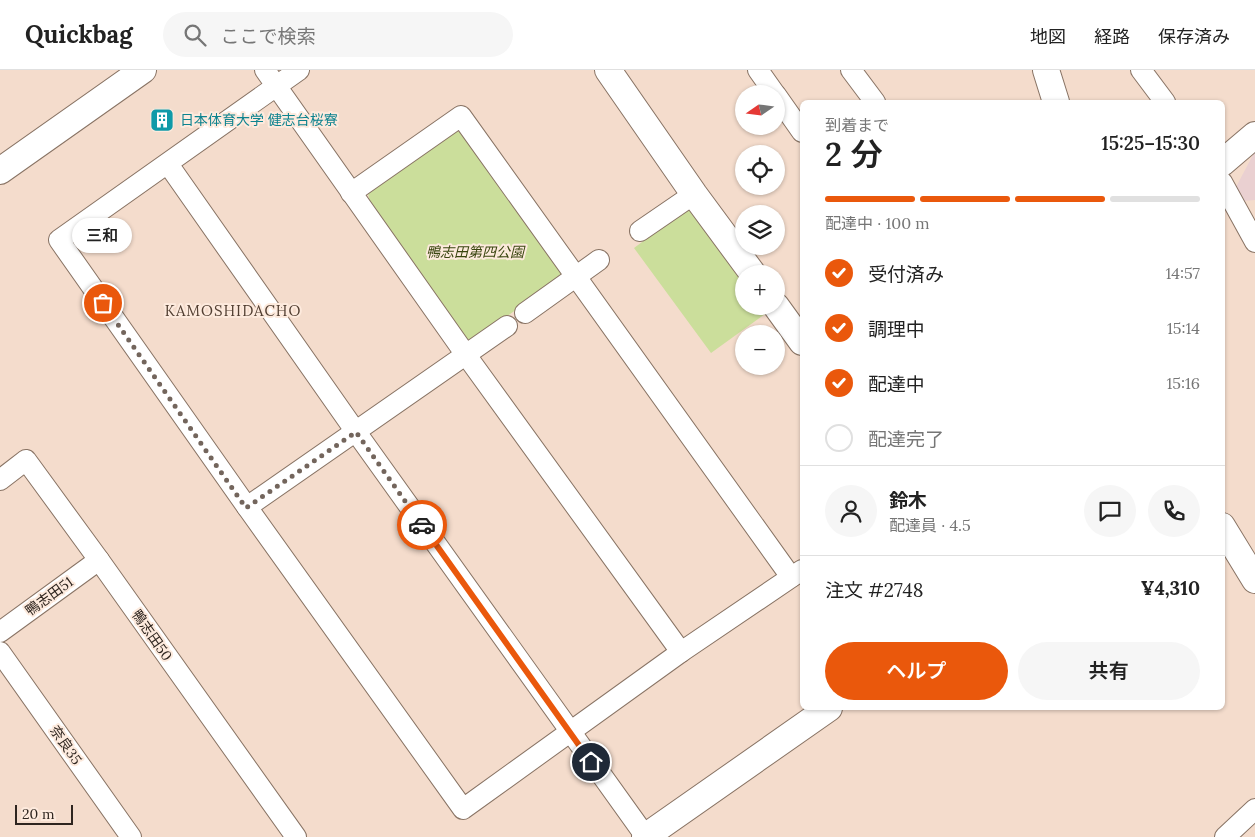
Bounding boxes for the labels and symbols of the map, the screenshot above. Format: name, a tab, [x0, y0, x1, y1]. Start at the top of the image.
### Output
north arrow	[735, 85, 785, 135]
building icon: 日本体育大学 健志台桜寮	[149, 107, 175, 133]
place label: 日本体育大学 健志台桜寮	[180, 111, 338, 129]
callout: 三和	[73, 218, 133, 253]
park label: 鴨志田第四公園	[426, 243, 526, 261]
pin	[82, 282, 124, 324]
district label: KAMOSHIDACHO	[165, 301, 301, 320]
courier	[397, 500, 447, 550]
street label: 鴨志田51	[22, 573, 76, 619]
street label: 鴨志田50	[128, 606, 176, 664]
street label: 奈良35	[46, 722, 86, 768]
pin	[570, 741, 612, 783]
scale bar	[15, 802, 72, 825]

